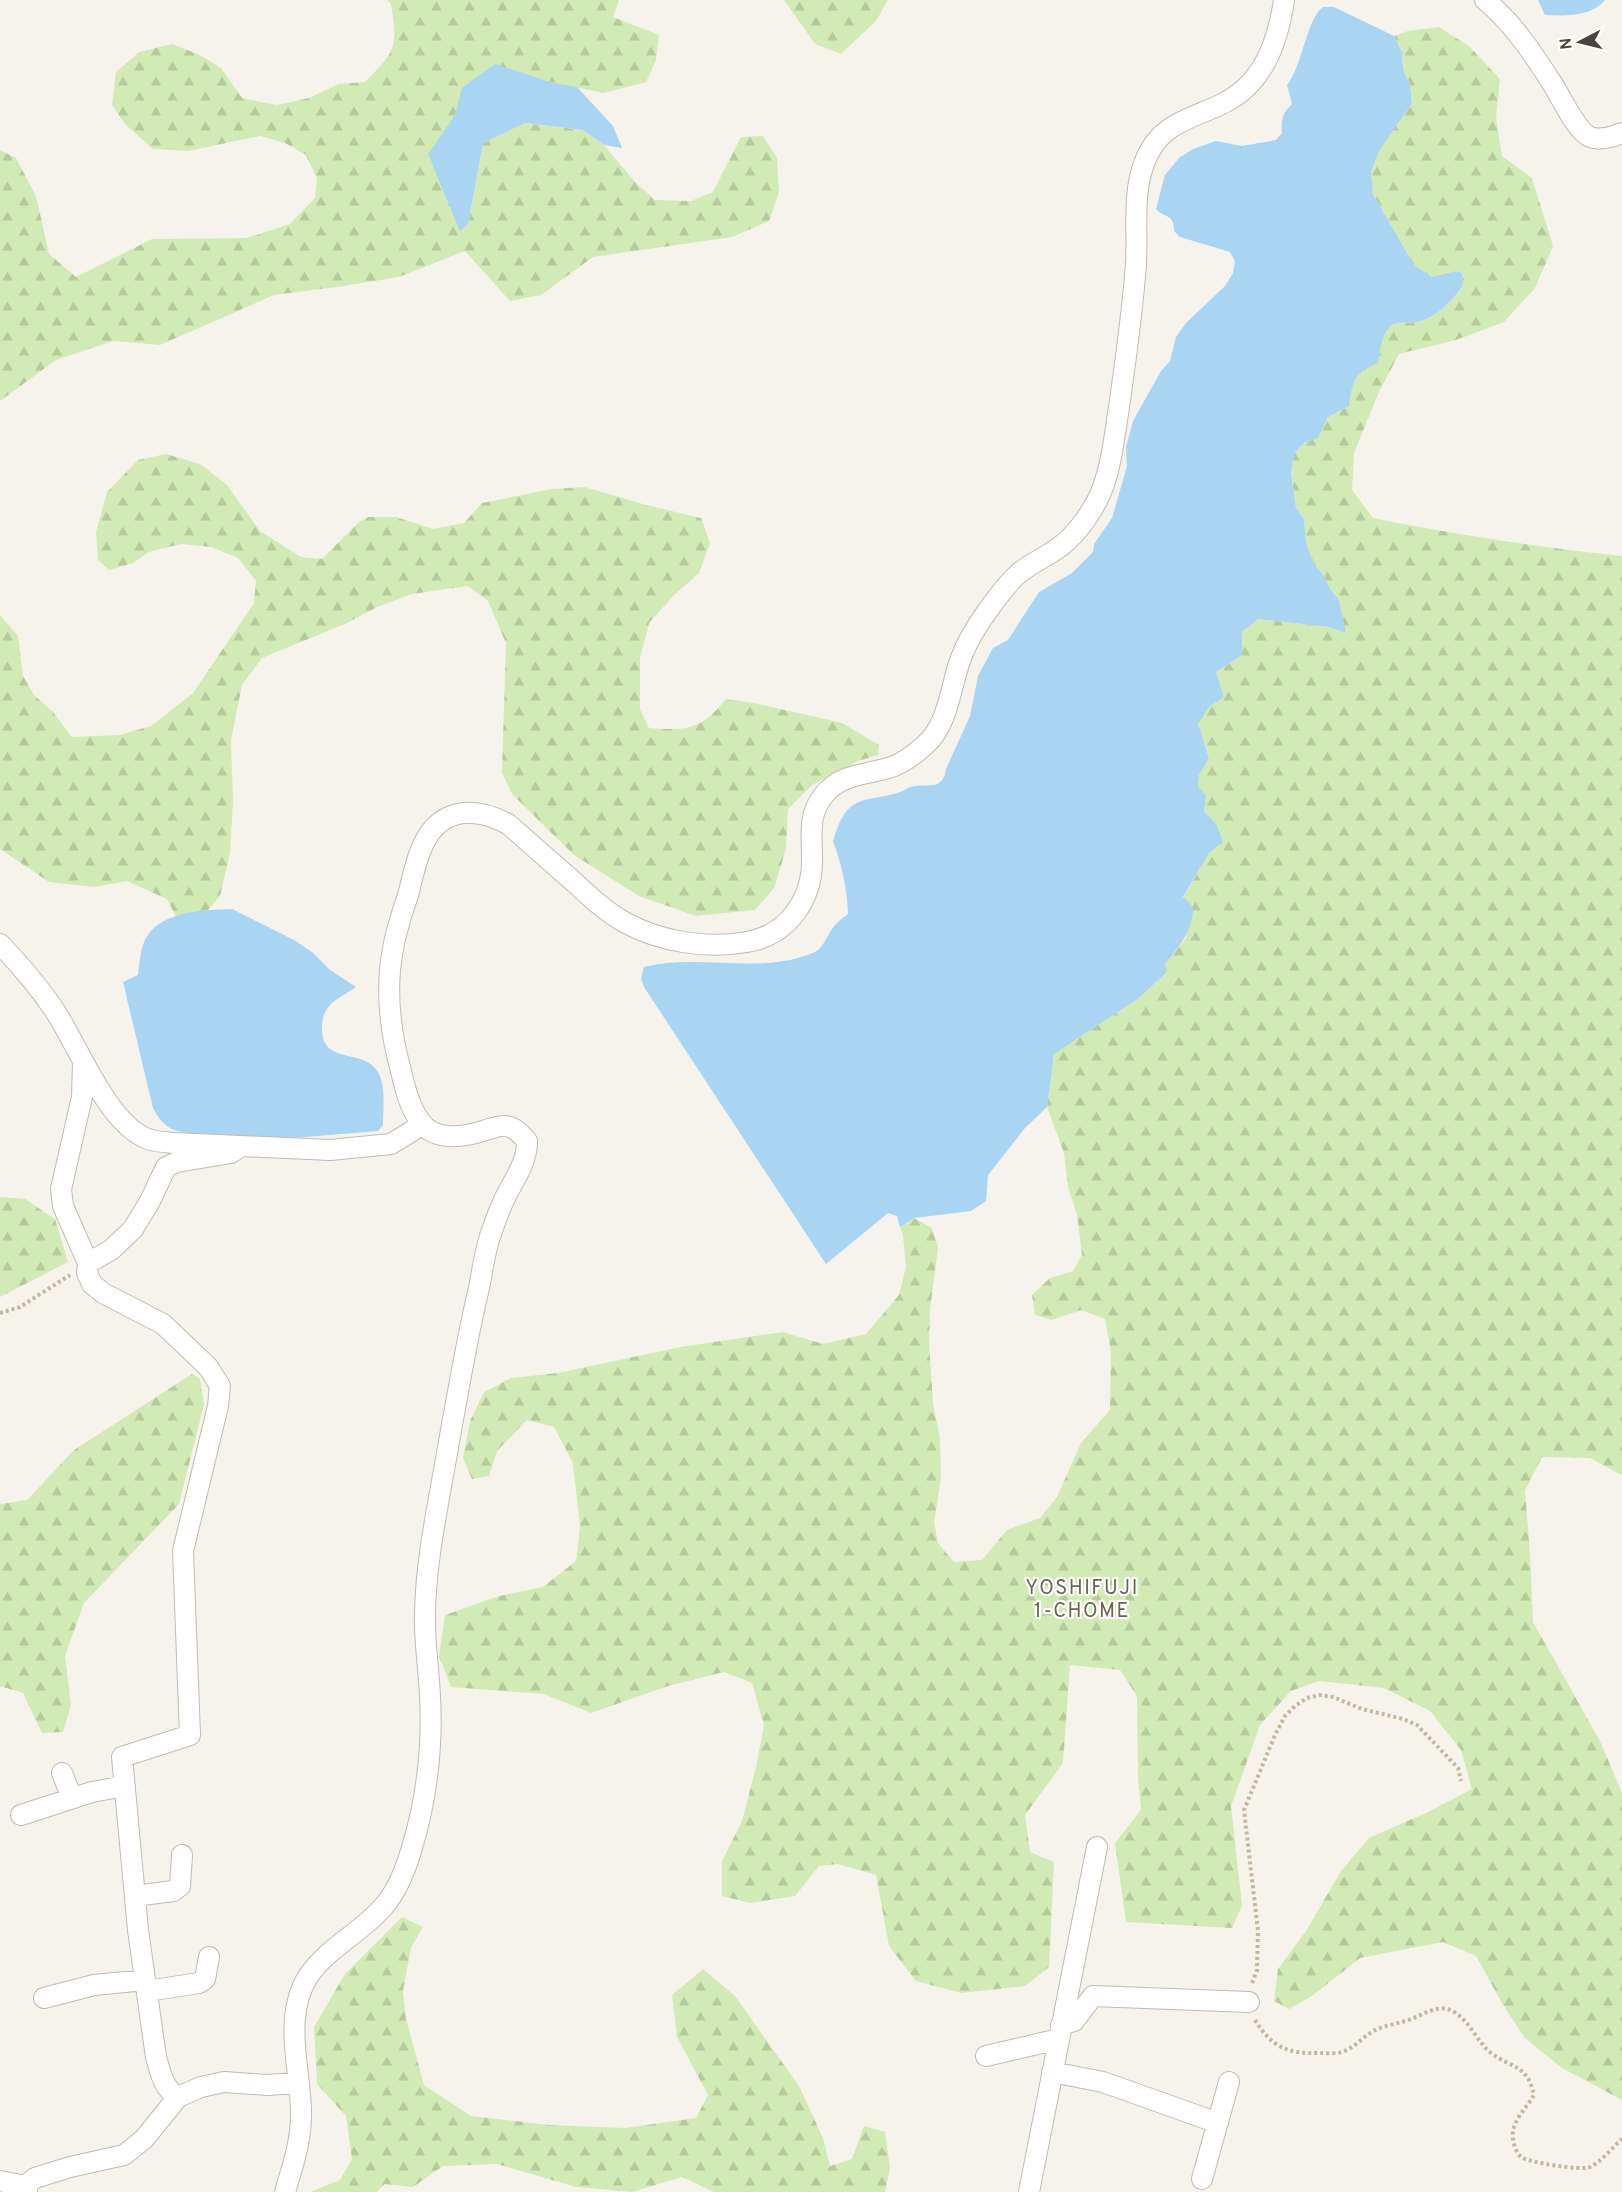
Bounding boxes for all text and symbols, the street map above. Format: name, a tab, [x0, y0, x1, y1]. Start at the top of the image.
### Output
north arrow	[1550, 12, 1610, 72]
text: N	[1556, 37, 1578, 51]
district label: YOSHIFUJI 1-CHOME	[1025, 1576, 1139, 1625]

